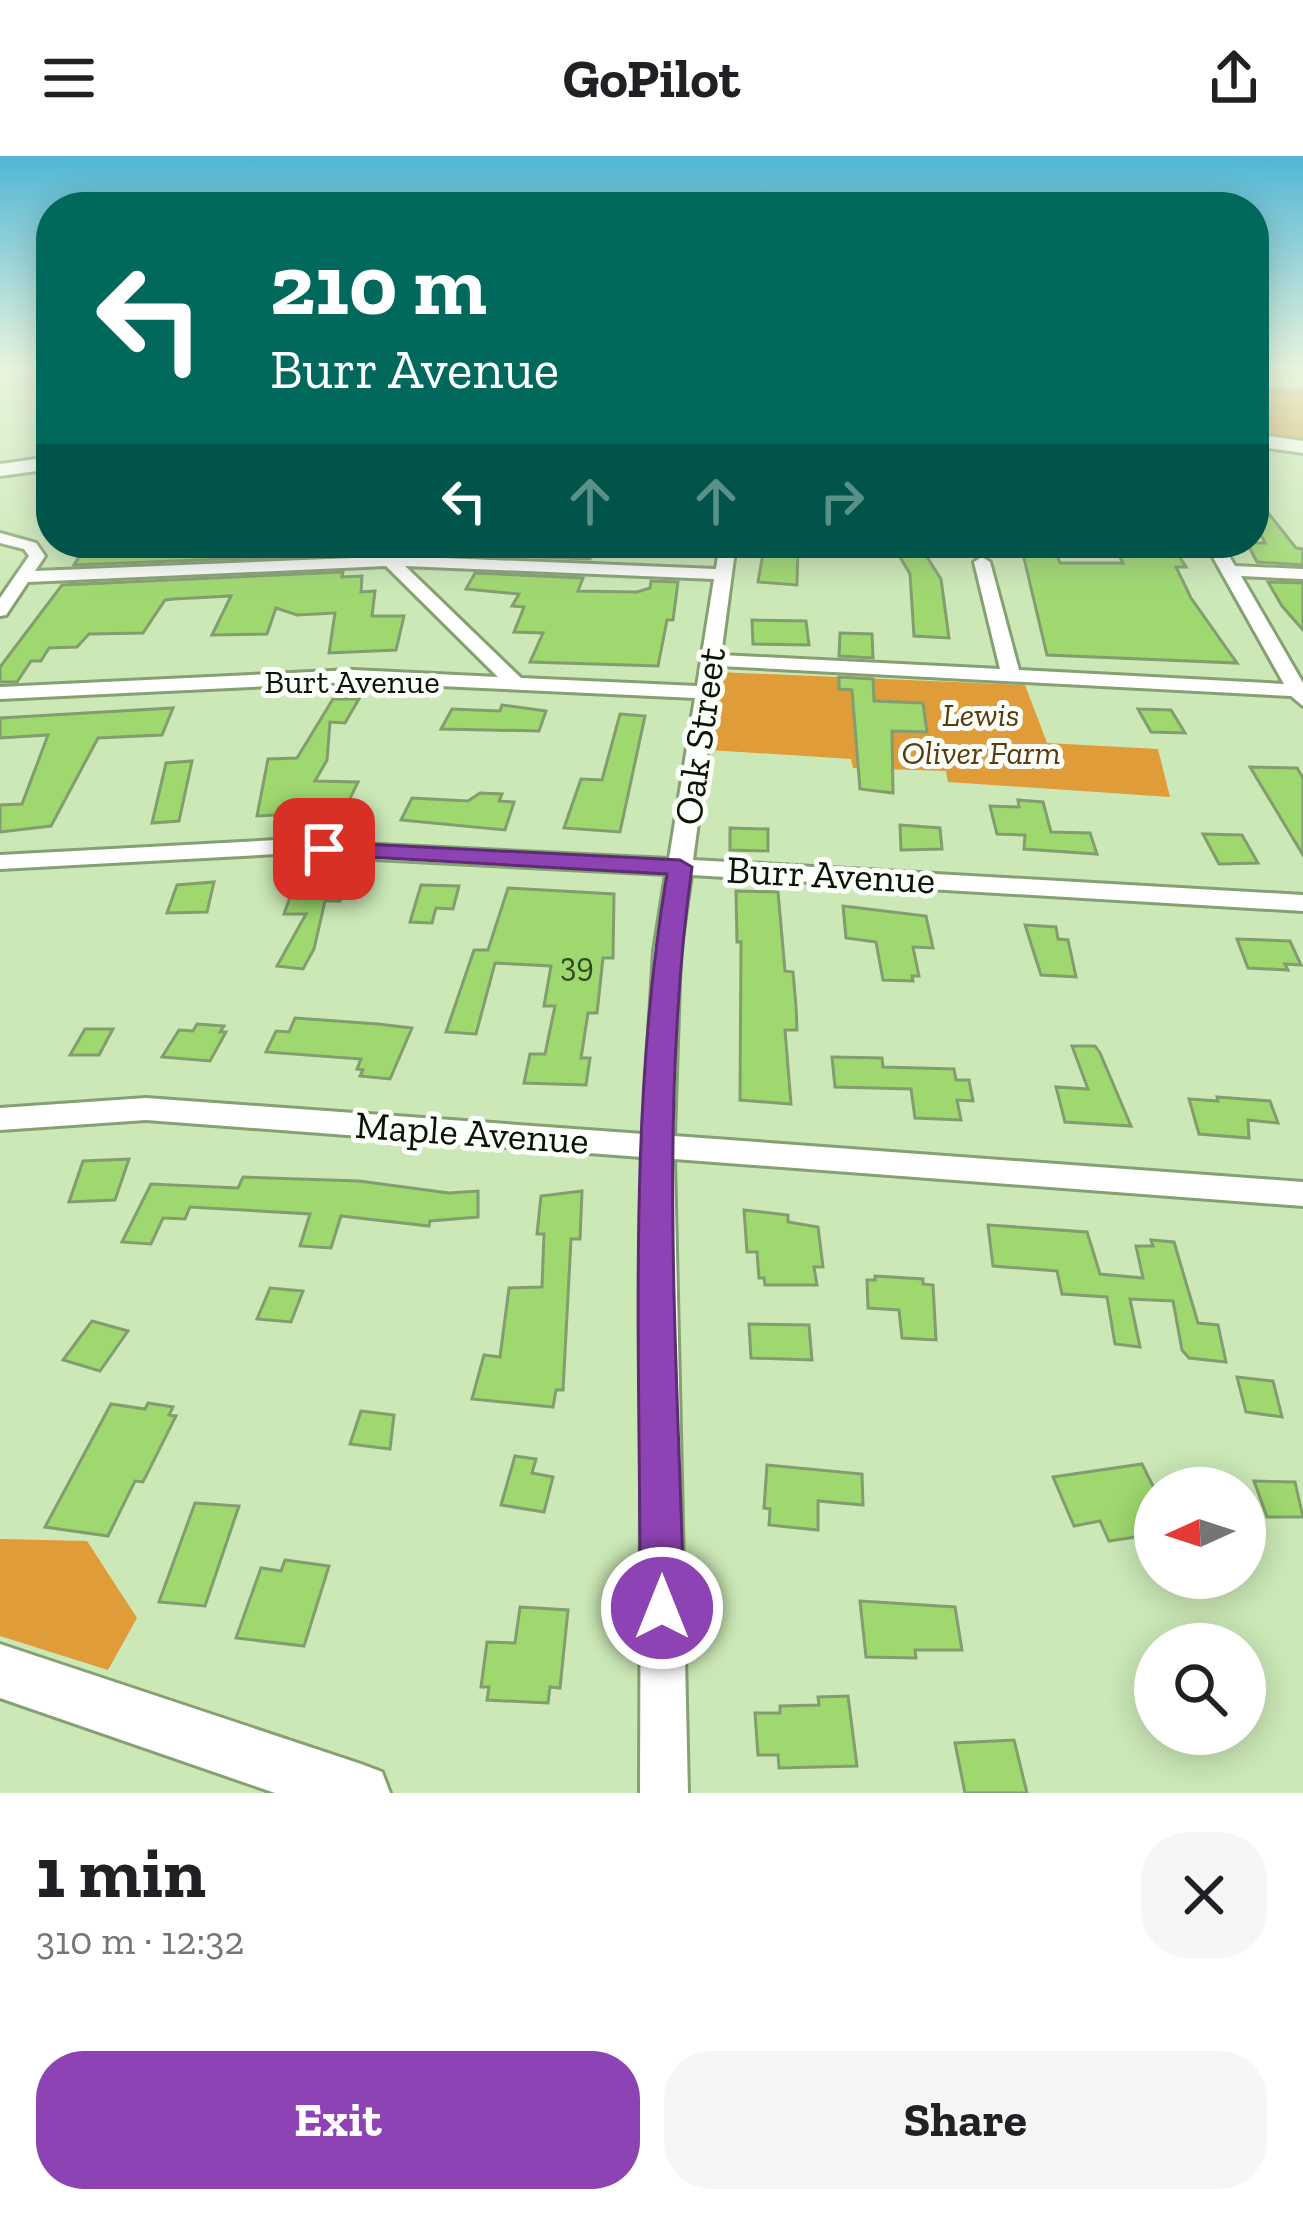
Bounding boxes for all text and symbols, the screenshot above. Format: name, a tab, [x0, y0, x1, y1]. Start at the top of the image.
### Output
icon: menu	[36, 45, 102, 111]
icon: share	[1201, 45, 1267, 111]
text: GoPilot	[563, 46, 740, 111]
text: 210 m	[270, 235, 487, 336]
icon: left	[72, 240, 228, 396]
text: Burr Avenue	[270, 337, 559, 402]
icon: left	[431, 468, 497, 534]
icon: ahead	[557, 468, 623, 534]
icon: ahead	[683, 468, 749, 534]
icon: right	[809, 468, 875, 534]
street label: Oak Street	[664, 644, 735, 828]
street label: Burt Avenue	[264, 662, 440, 701]
park label: Lewis Oliver Farm	[902, 695, 1060, 772]
pin	[273, 798, 375, 900]
icon: arrive	[291, 816, 357, 882]
street label: Burr Avenue	[725, 846, 936, 903]
house number: 39	[560, 945, 594, 984]
street label: Maple Avenue	[353, 1101, 590, 1164]
north arrow	[1134, 1467, 1266, 1599]
map controls	[1134, 1467, 1266, 1755]
position arrow	[599, 1545, 725, 1671]
button: search	[1134, 1623, 1266, 1755]
text: 1 min	[36, 1829, 206, 1915]
button: close	[1141, 1832, 1267, 1958]
text: 310 m · 12:32	[36, 1917, 244, 1964]
button: Exit	[36, 2051, 640, 2189]
button: Share	[664, 2051, 1267, 2189]

